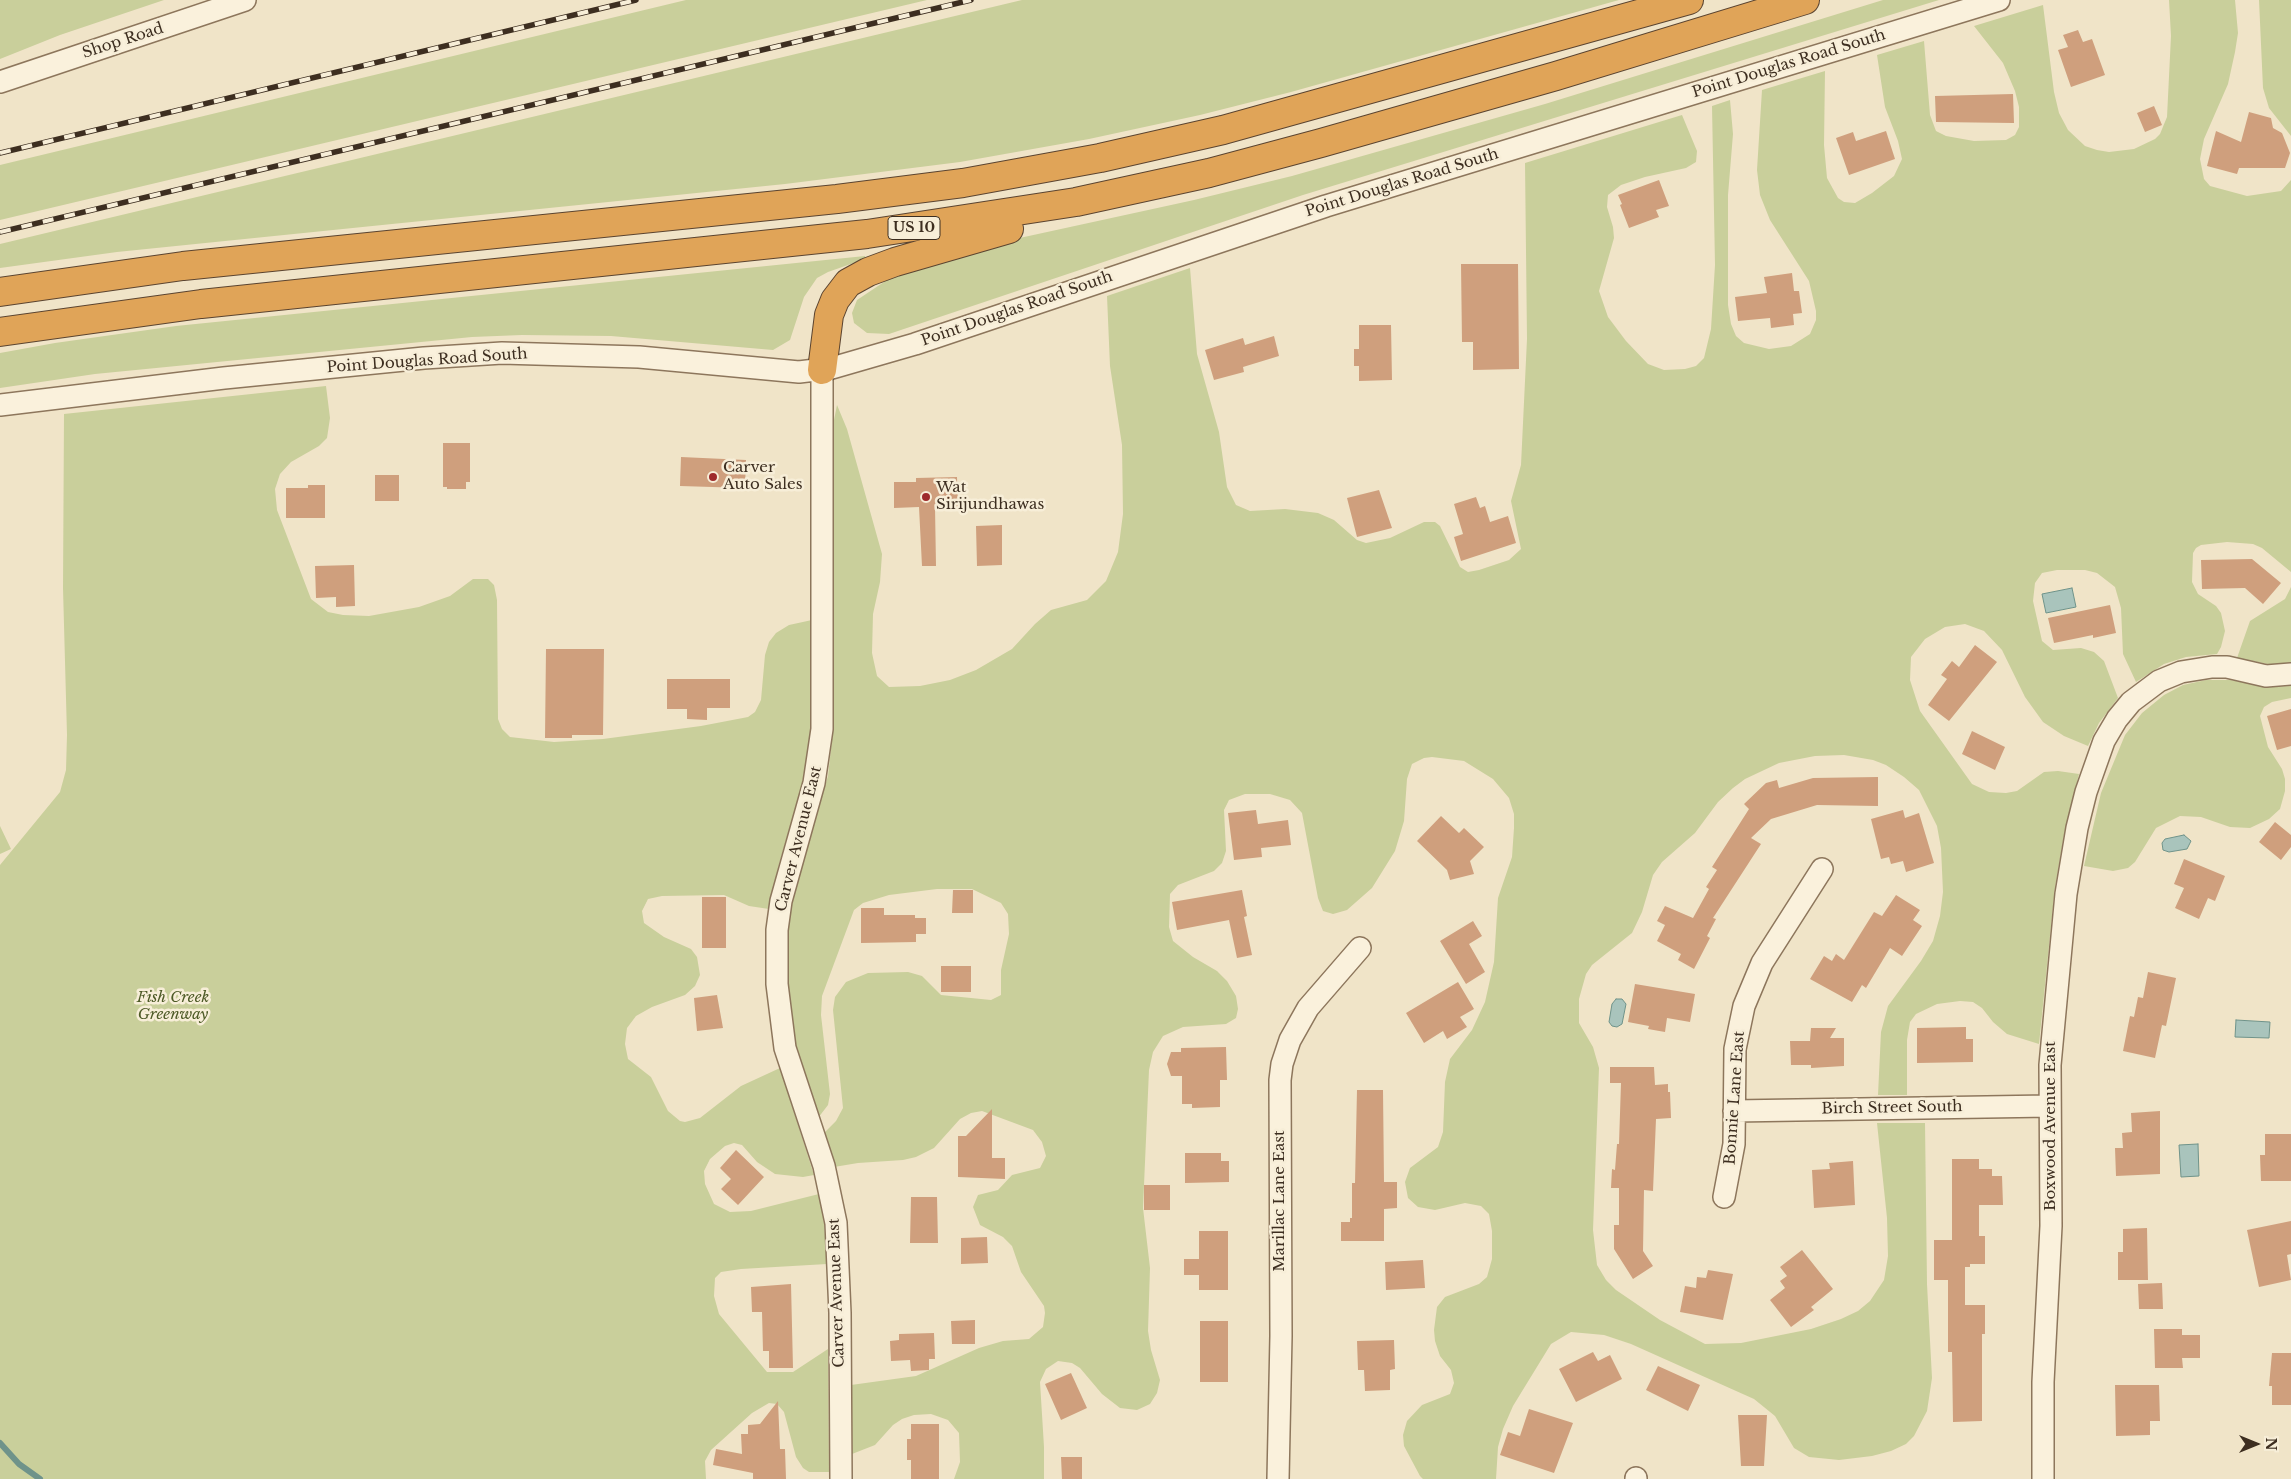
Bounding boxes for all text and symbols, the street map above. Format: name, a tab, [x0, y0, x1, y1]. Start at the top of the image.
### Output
street label: Shop Road	[80, 19, 166, 63]
street label: Point Douglas Road South	[1690, 26, 1888, 102]
street label: Point Douglas Road South	[1303, 145, 1501, 221]
road number: US 10	[888, 217, 940, 240]
street label: Point Douglas Road South	[919, 268, 1115, 350]
street label: Point Douglas Road South	[326, 345, 528, 377]
place label: Carver Auto Sales	[723, 459, 802, 494]
marker: Carver Auto Sales	[707, 471, 719, 483]
place label: Wat Sirijundhawas	[936, 479, 1044, 514]
marker: Wat Sirijundhawas	[920, 491, 932, 503]
street label: Carver Avenue East	[772, 764, 826, 914]
park label: Fish Creek Greenway	[137, 989, 209, 1024]
street label: Bonnie Lane East	[1721, 1030, 1749, 1166]
street label: Boxwood Avenue East	[2042, 1041, 2060, 1211]
street label: Birch Street South	[1821, 1098, 1963, 1118]
street label: Marillac Lane East	[1271, 1130, 1289, 1272]
street label: Carver Avenue East	[825, 1218, 849, 1368]
north arrow	[2231, 1419, 2281, 1469]
text: N	[2262, 1437, 2280, 1451]

